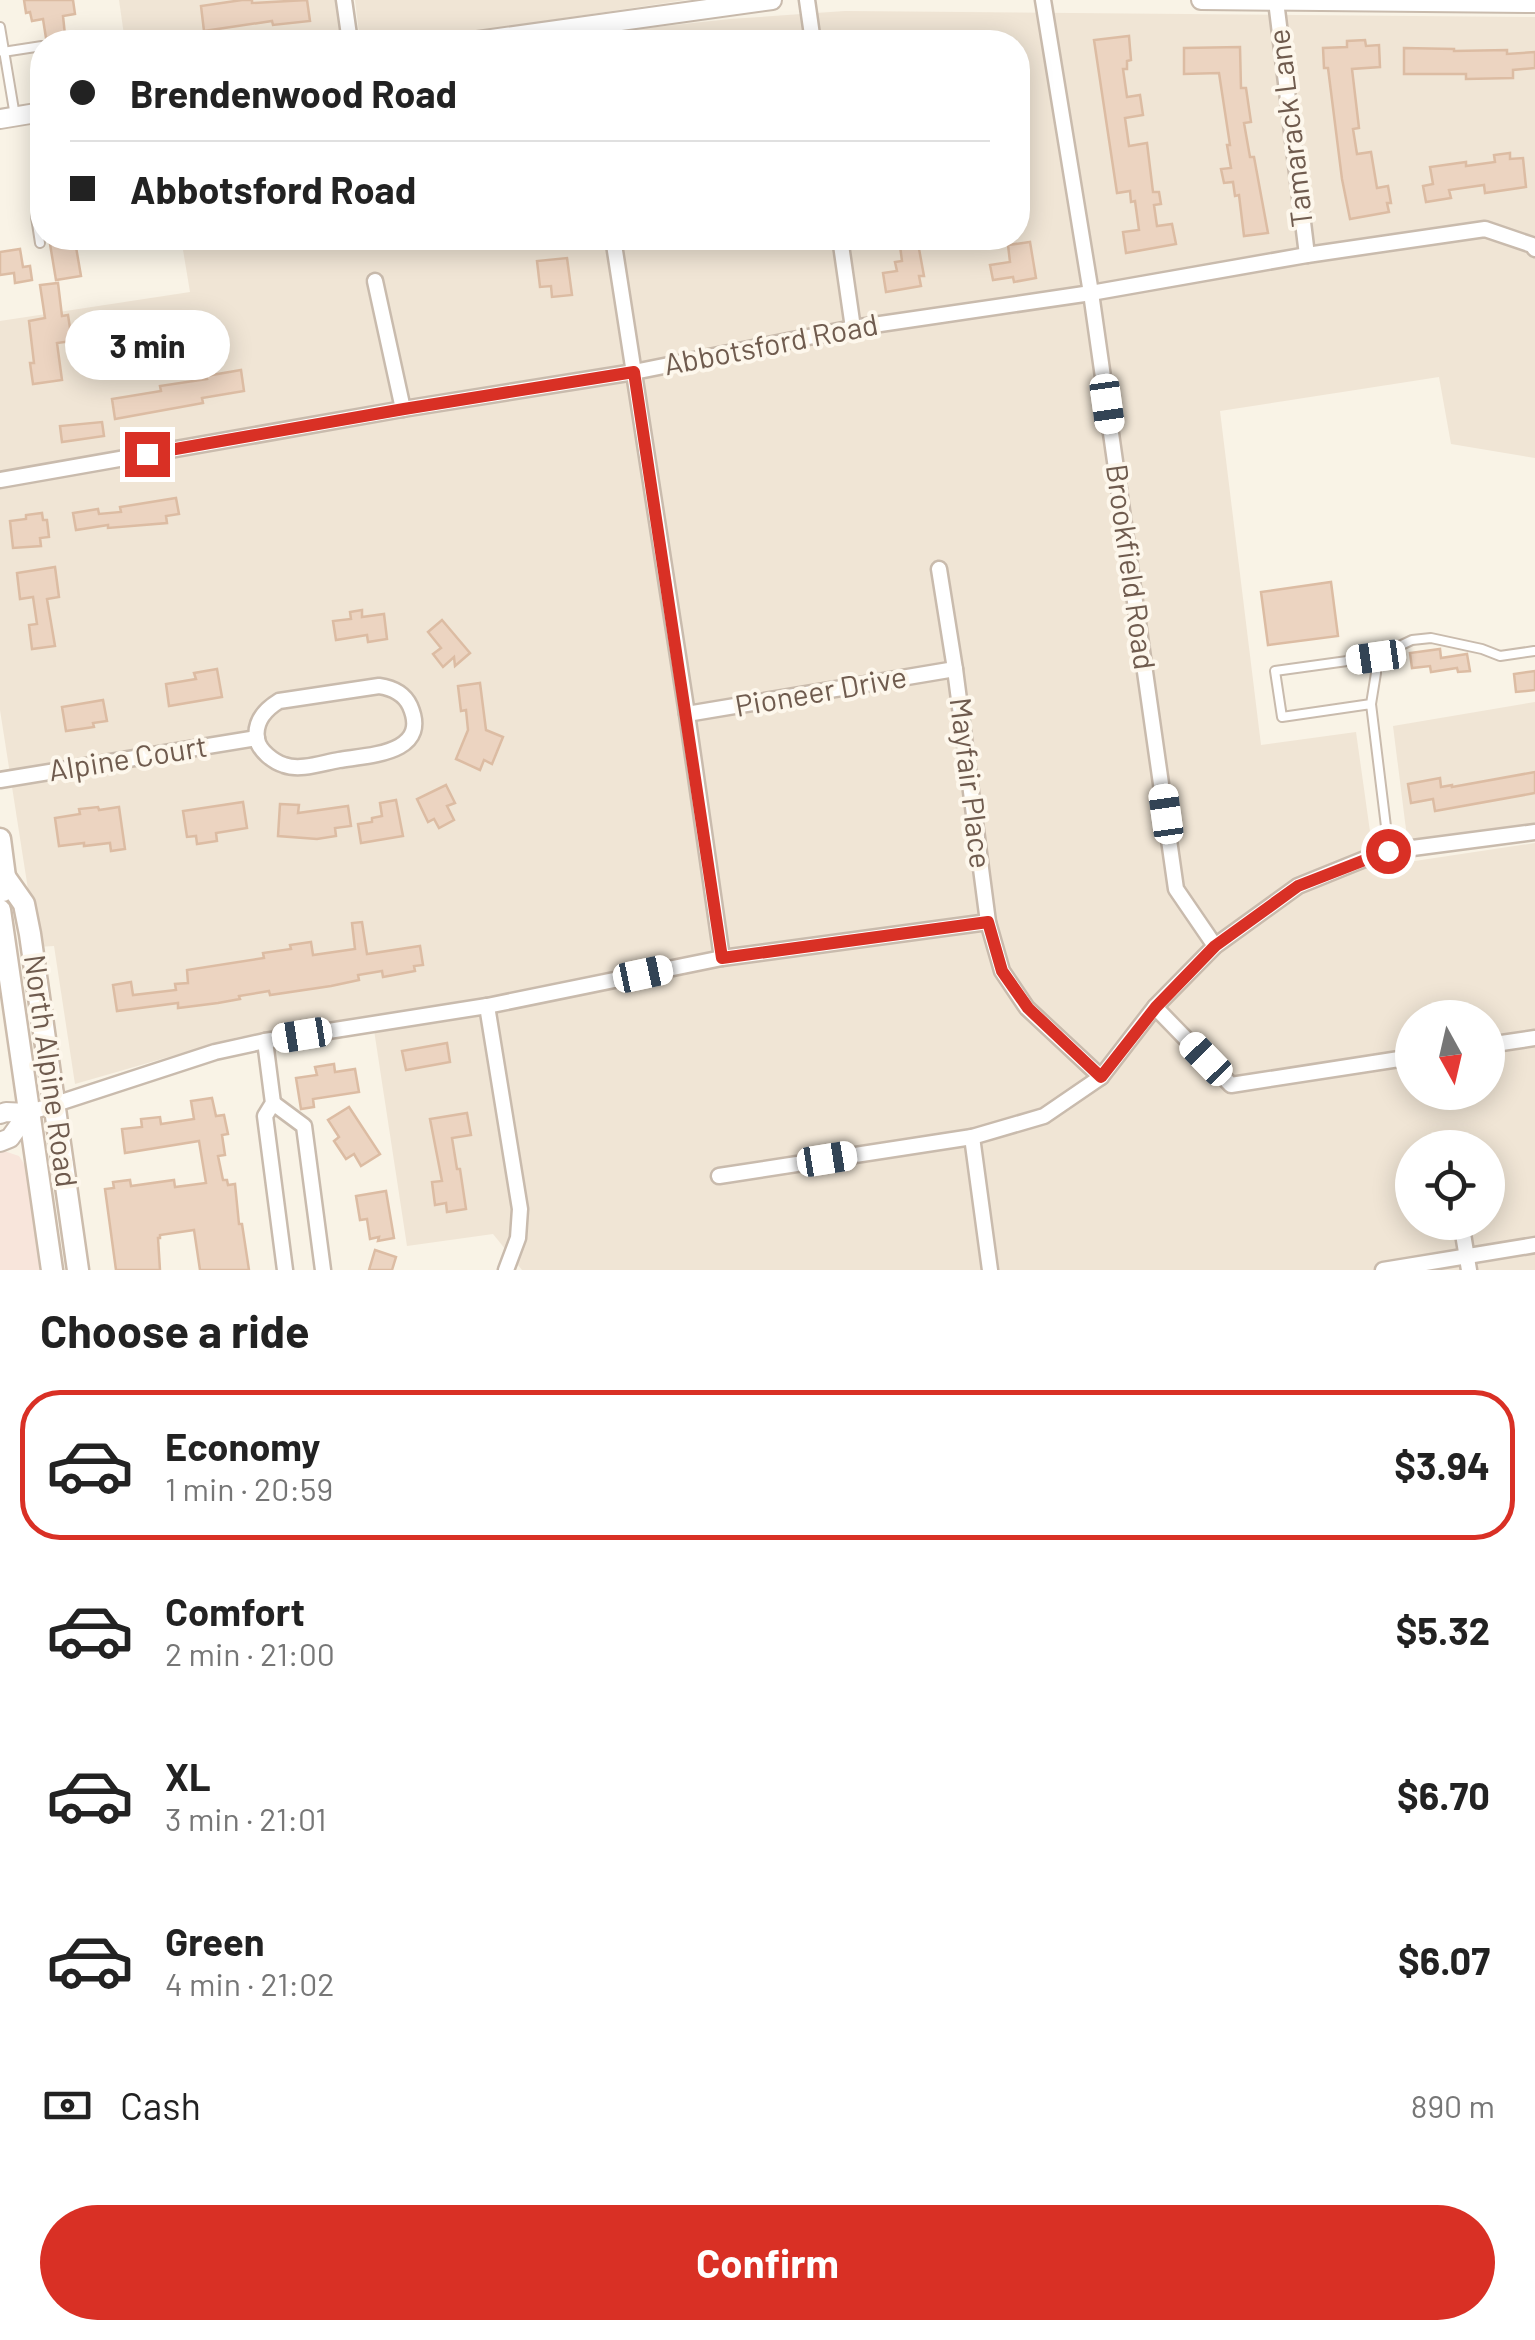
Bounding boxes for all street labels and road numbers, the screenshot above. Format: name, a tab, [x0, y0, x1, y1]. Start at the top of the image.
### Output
street label: Tamarack Lane	[1259, 27, 1319, 229]
street label: Abbotsford Road	[661, 305, 881, 381]
street label: Brookfield Road	[1100, 462, 1164, 672]
street label: Pioneer Drive	[732, 657, 909, 723]
street label: Mayfair Place	[944, 695, 1000, 870]
street label: Alpine Court	[46, 727, 210, 787]
street label: North Alpine Road	[18, 952, 86, 1189]

